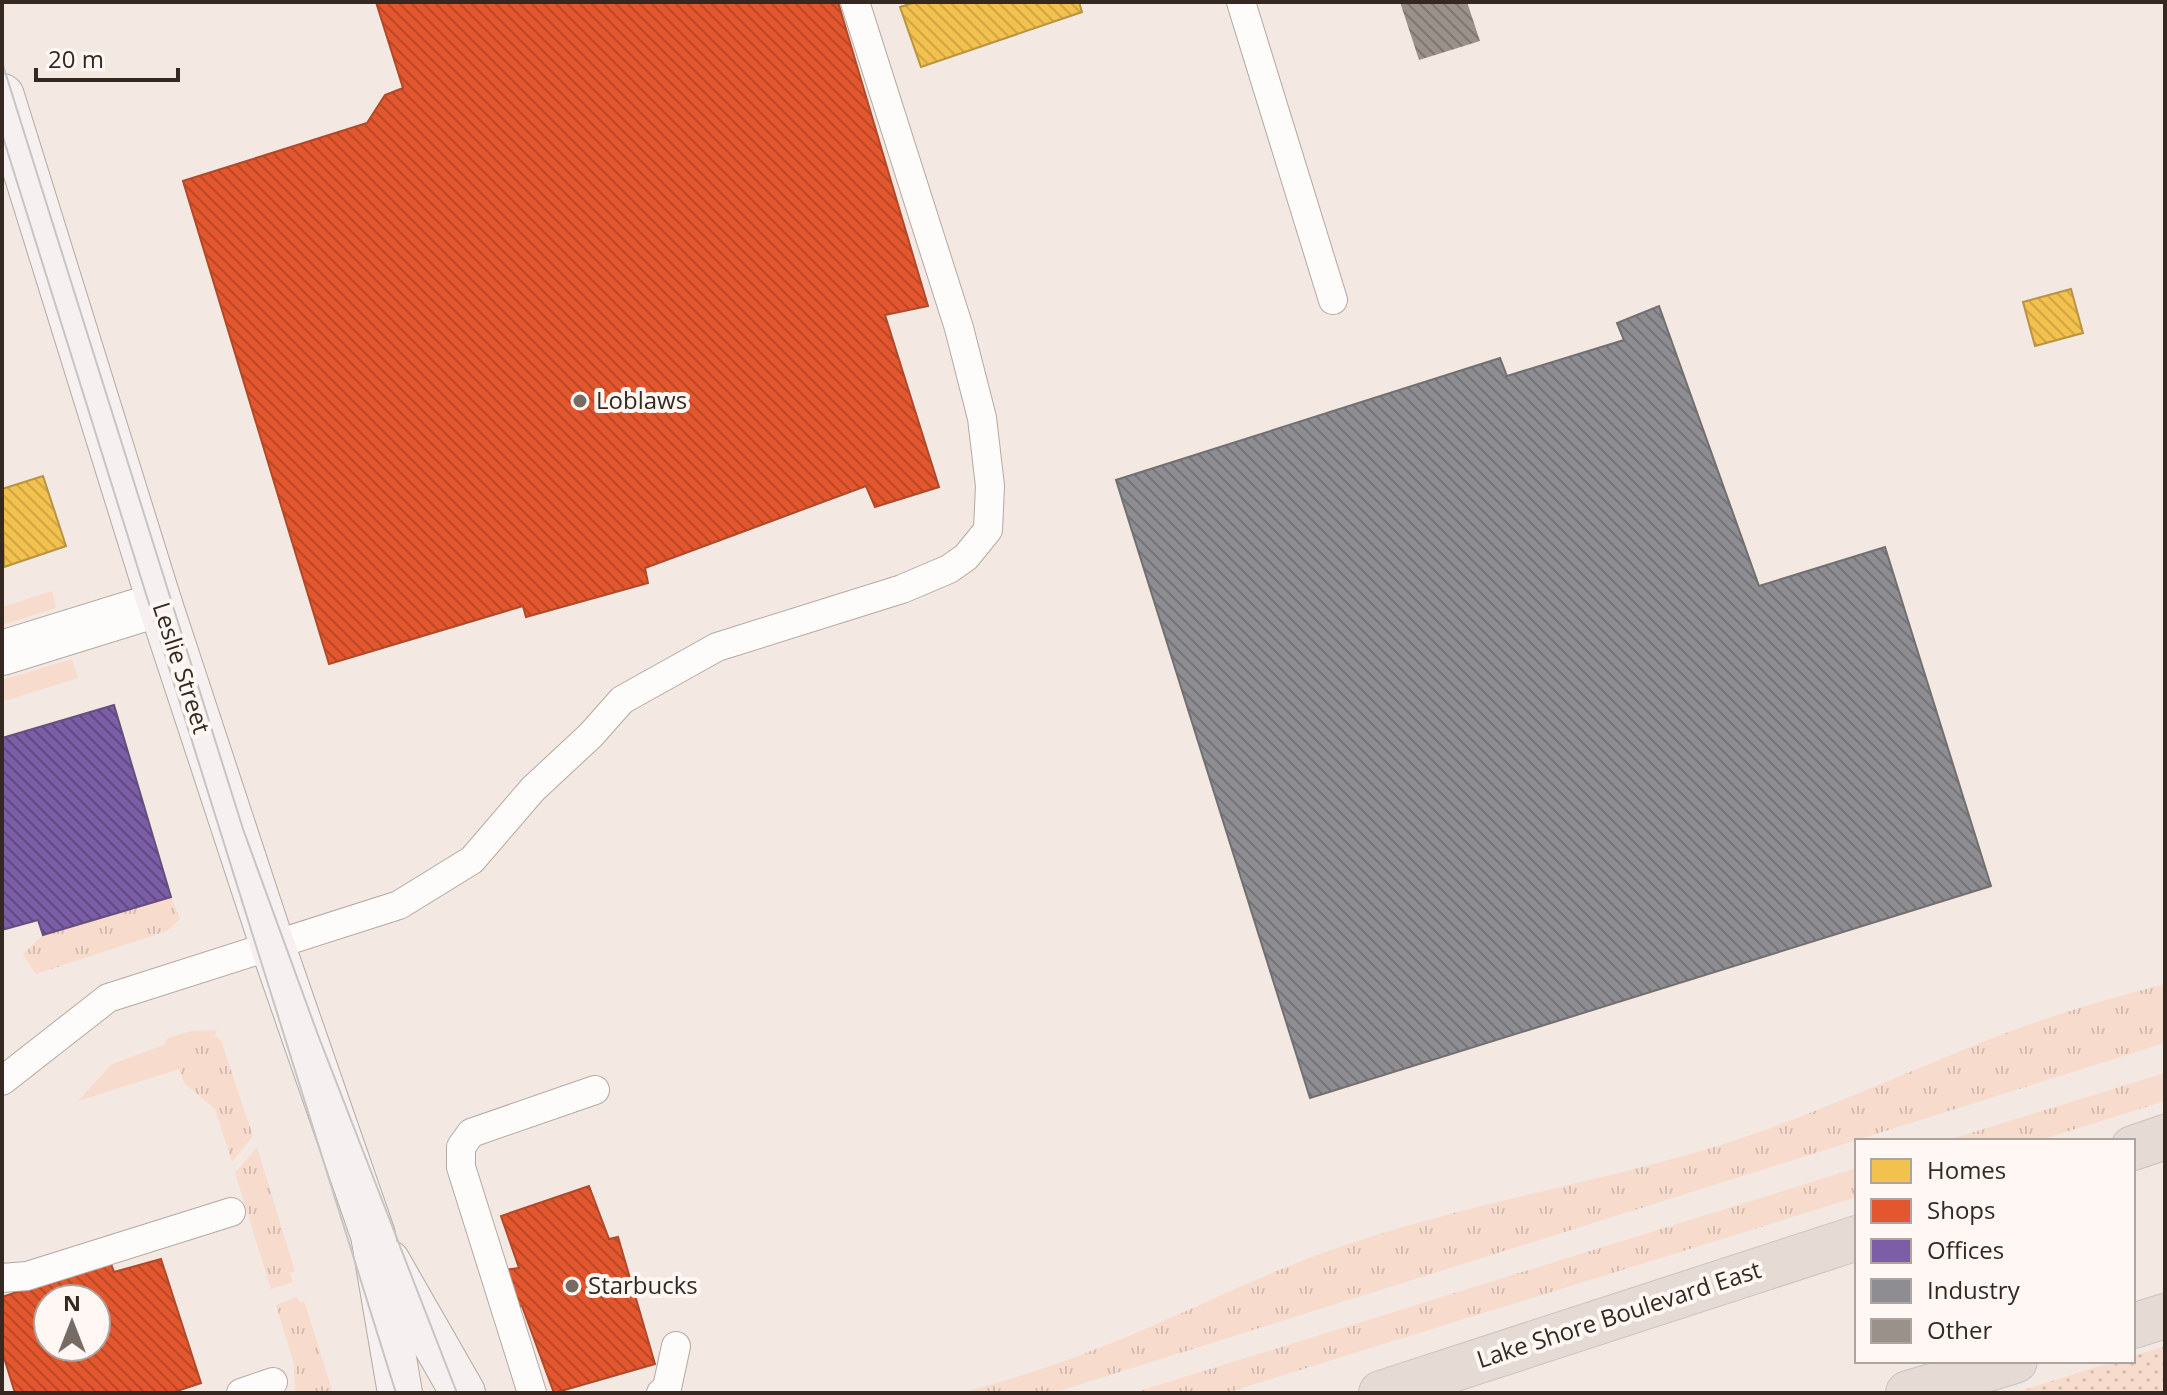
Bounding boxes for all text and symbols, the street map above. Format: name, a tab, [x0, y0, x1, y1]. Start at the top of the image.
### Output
scale bar	[36, 32, 178, 82]
text: 20 m	[48, 42, 104, 75]
place label: Loblaws	[596, 383, 687, 416]
marker: Loblaws	[571, 392, 589, 410]
street label: Leslie Street	[146, 598, 219, 737]
legend	[1855, 1139, 2135, 1363]
text: Homes	[1927, 1153, 2006, 1186]
text: Shops	[1927, 1193, 1995, 1226]
text: Offices	[1927, 1233, 2004, 1266]
street label: Lake Shore Boulevard East	[1472, 1252, 1765, 1375]
place label: Starbucks	[588, 1268, 698, 1301]
text: Industry	[1927, 1273, 2021, 1306]
marker: Starbucks	[563, 1277, 581, 1295]
north arrow	[32, 1283, 112, 1363]
text: N	[63, 1287, 81, 1317]
text: Other	[1927, 1313, 1992, 1346]

